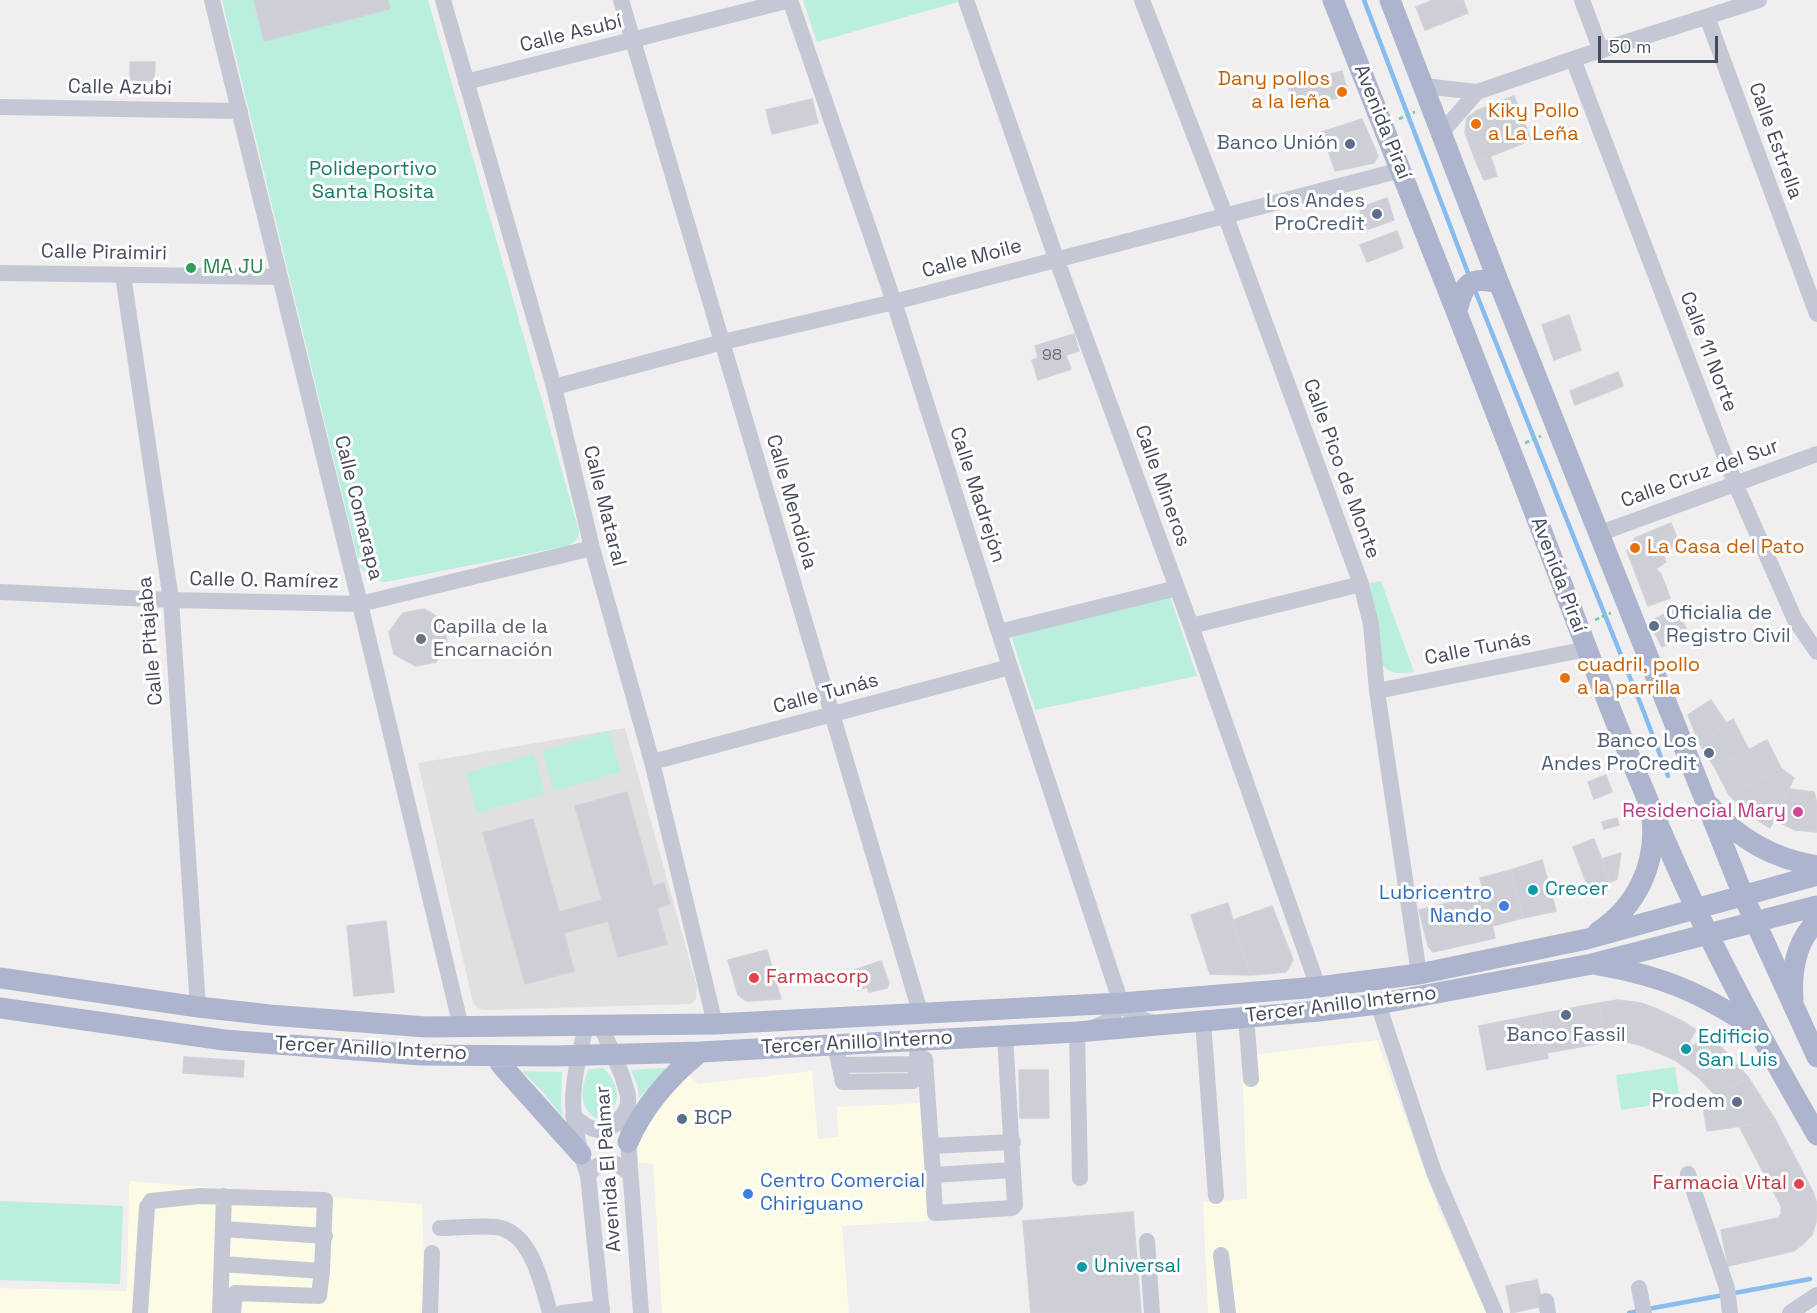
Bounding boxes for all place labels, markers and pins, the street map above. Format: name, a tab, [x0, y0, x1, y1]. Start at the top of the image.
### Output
place label: Dany pollos a la leña	[1218, 68, 1330, 115]
marker: Dany pollos a la leña	[1335, 85, 1349, 99]
place label: Kiky Pollo a La Leña	[1488, 100, 1579, 147]
marker: Kiky Pollo a La Leña	[1469, 117, 1483, 131]
place label: Banco Unión	[1216, 132, 1338, 156]
marker: Banco Unión	[1343, 137, 1357, 151]
place label: Los Andes ProCredit	[1266, 190, 1365, 237]
marker: Los Andes ProCredit	[1370, 207, 1384, 221]
place label: MA JU	[203, 256, 263, 280]
marker: MA JU	[184, 261, 198, 275]
place label: La Casa del Pato	[1647, 536, 1805, 560]
marker: La Casa del Pato	[1628, 541, 1642, 555]
place label: Oficialia de Registro Civil	[1666, 602, 1791, 649]
place label: Capilla de la Encarnación	[433, 616, 552, 663]
marker: Oficialia de Registro Civil	[1647, 619, 1661, 633]
marker: Capilla de la Encarnación	[414, 632, 428, 646]
place label: cuadril, pollo a la parrilla	[1577, 654, 1700, 701]
marker: cuadril, pollo a la parrilla	[1558, 671, 1572, 685]
place label: Banco Los Andes ProCredit	[1541, 730, 1697, 777]
marker: Banco Los Andes ProCredit	[1702, 746, 1716, 760]
place label: Residencial Mary	[1622, 800, 1786, 824]
marker: Residencial Mary	[1791, 805, 1805, 819]
place label: Crecer	[1545, 878, 1608, 902]
place label: Lubricentro Nando	[1379, 882, 1492, 929]
marker: Crecer	[1526, 883, 1540, 897]
marker: Lubricentro Nando	[1497, 899, 1511, 913]
place label: Farmacorp	[766, 966, 869, 990]
marker: Farmacorp	[747, 971, 761, 985]
marker: Banco Fassil	[1559, 1008, 1573, 1022]
place label: Banco Fassil	[1506, 1024, 1626, 1048]
place label: Edificio San Luis	[1698, 1026, 1778, 1073]
marker: Edificio San Luis	[1679, 1042, 1693, 1056]
place label: Prodem	[1652, 1090, 1725, 1114]
marker: Prodem	[1730, 1095, 1744, 1109]
place label: BCP	[694, 1107, 732, 1131]
marker: BCP	[675, 1112, 689, 1126]
place label: Centro Comercial Chiriguano	[760, 1170, 925, 1217]
place label: Farmacia Vital	[1653, 1172, 1787, 1196]
marker: Farmacia Vital	[1792, 1177, 1806, 1191]
marker: Centro Comercial Chiriguano	[741, 1187, 755, 1201]
place label: Universal	[1094, 1255, 1181, 1279]
marker: Universal	[1075, 1260, 1089, 1274]

